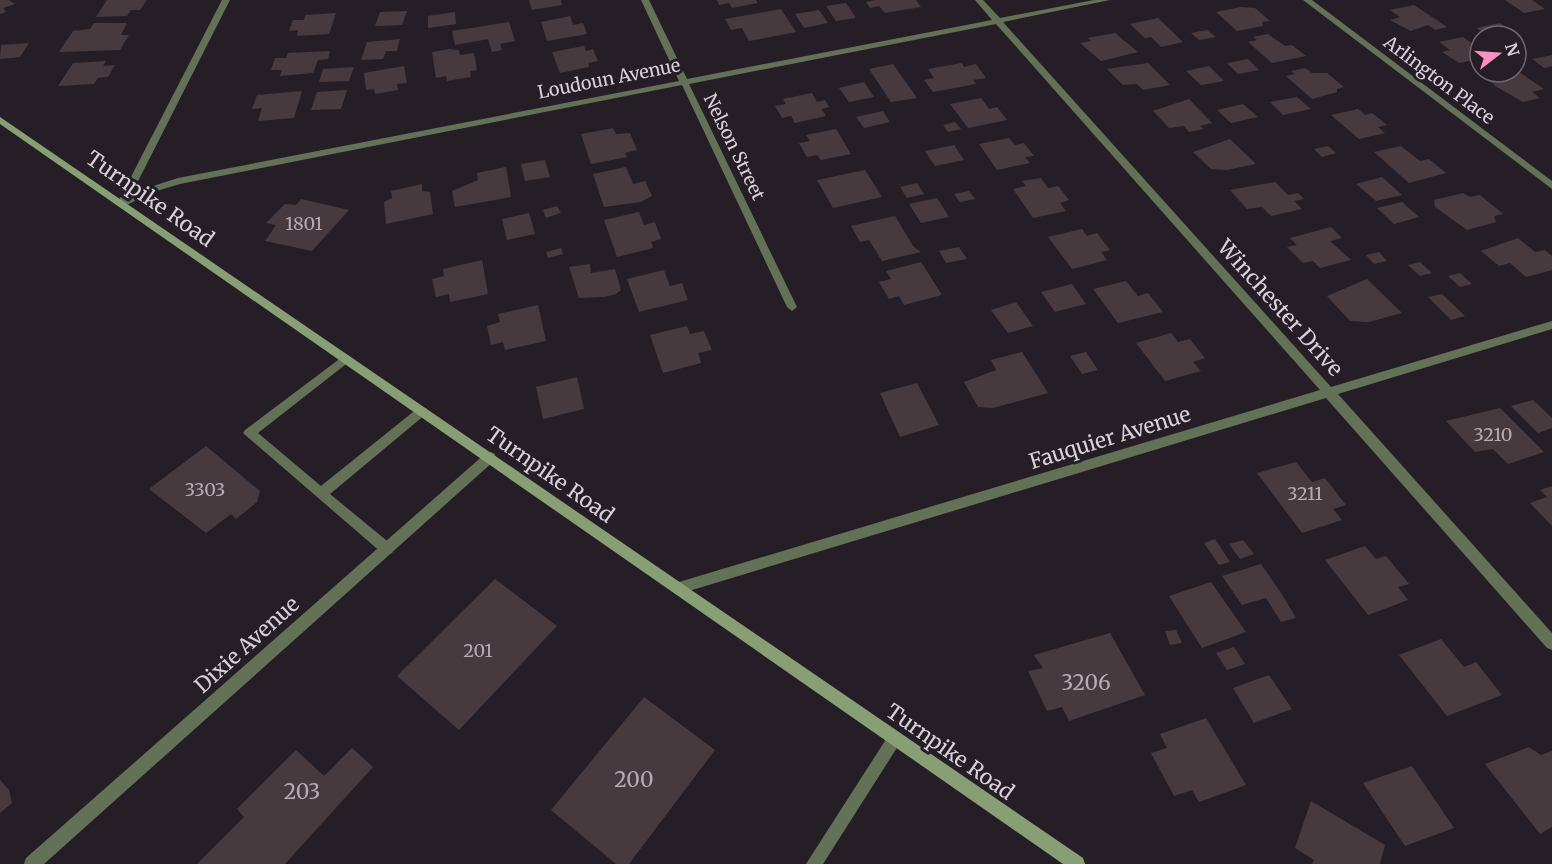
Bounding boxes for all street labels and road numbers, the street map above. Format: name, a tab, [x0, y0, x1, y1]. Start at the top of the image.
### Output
street label: Arlington Place	[1379, 30, 1499, 129]
street label: Loudoun Avenue	[536, 53, 682, 104]
street label: Nelson Street	[699, 90, 770, 204]
street label: Turnpike Road	[81, 145, 220, 253]
street label: Winchester Drive	[1211, 233, 1349, 382]
street label: Fauquier Avenue	[1026, 400, 1194, 475]
street label: Turnpike Road	[481, 421, 620, 529]
street label: Dixie Avenue	[189, 591, 305, 699]
street label: Turnpike Road	[881, 698, 1020, 806]

